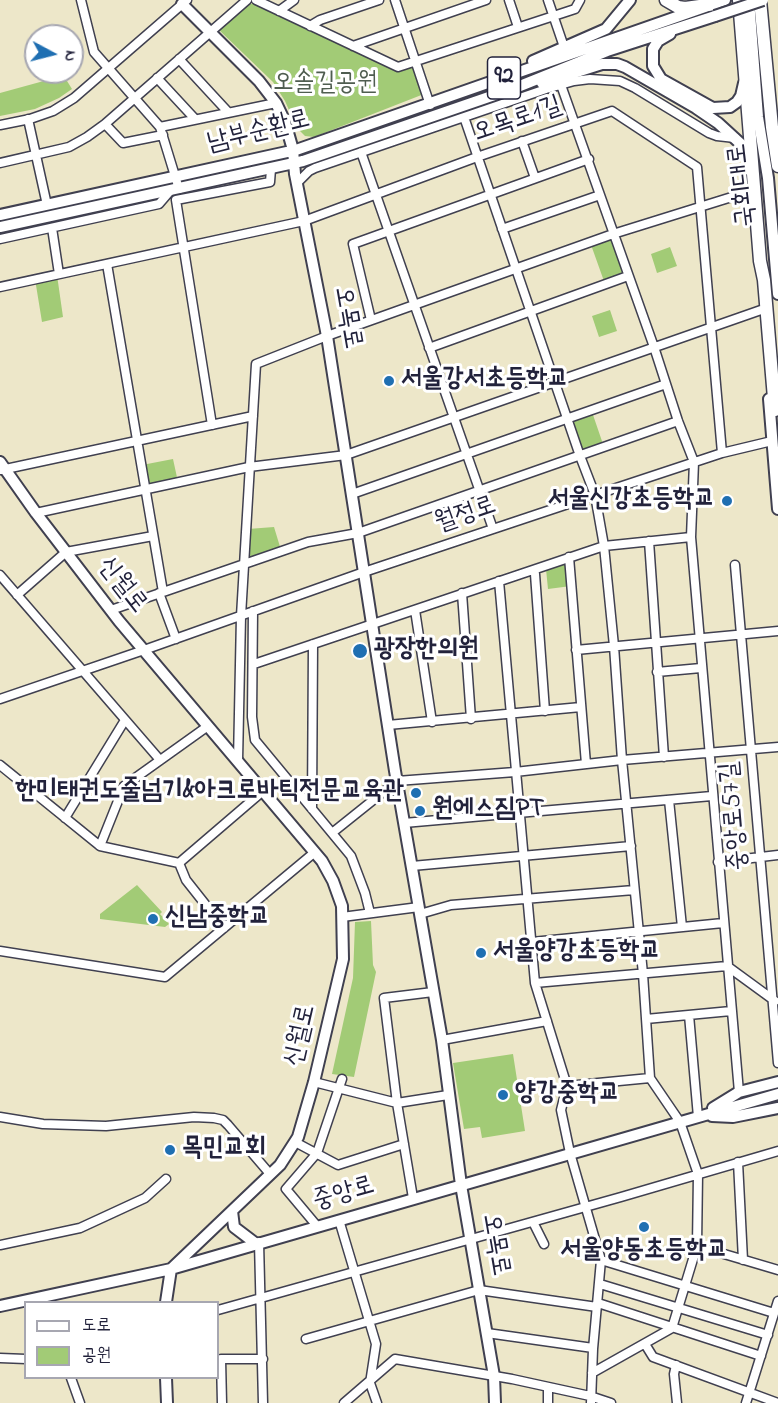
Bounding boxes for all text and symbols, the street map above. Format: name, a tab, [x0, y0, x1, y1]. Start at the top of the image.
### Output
north arrow	[24, 24, 84, 84]
text: N	[57, 49, 82, 63]
road number: 92	[488, 57, 520, 99]
park label: 오솔길공원	[273, 69, 377, 101]
street label: 오목로1길	[469, 91, 567, 151]
street label: 남부순환로	[204, 105, 314, 161]
street label: 국회대로	[723, 142, 765, 228]
street label: 오목로	[325, 284, 367, 352]
place label: 서울강서초등학교	[401, 365, 568, 397]
marker: 서울강서초등학교	[382, 374, 396, 388]
place label: 서울신강초등학교	[548, 485, 715, 517]
street label: 월정로	[431, 491, 501, 541]
marker: 서울신강초등학교	[720, 494, 734, 508]
street label: 신월로	[89, 552, 153, 620]
place label: 광장한의원	[374, 635, 479, 667]
marker: 광장한의원	[351, 642, 369, 660]
street label: 중앙로57길	[716, 760, 756, 872]
place label: 한미태권도줄넘기&아크로바틱전문교육관	[16, 777, 404, 809]
marker: 한미태권도줄넘기&아크로바틱전문교육관	[409, 786, 423, 800]
place label: 원에스짐PT	[432, 795, 544, 827]
marker: 원에스짐PT	[413, 804, 427, 818]
place label: 신남중학교	[165, 903, 270, 935]
marker: 신남중학교	[146, 912, 160, 926]
place label: 서울양강초등학교	[493, 937, 660, 969]
marker: 서울양강초등학교	[474, 946, 488, 960]
street label: 신월로	[280, 1002, 324, 1070]
place label: 양강중학교	[515, 1079, 620, 1111]
marker: 양강중학교	[496, 1088, 510, 1102]
place label: 목민교회	[182, 1134, 266, 1166]
marker: 목민교회	[163, 1143, 177, 1157]
street label: 중앙로	[310, 1171, 378, 1219]
street label: 오목로	[473, 1211, 515, 1279]
marker: 서울양동초등학교	[637, 1220, 651, 1234]
place label: 서울양동초등학교	[560, 1236, 728, 1268]
legend	[24, 1301, 219, 1379]
text: 도로	[82, 1313, 111, 1339]
text: 공원	[82, 1343, 111, 1369]

